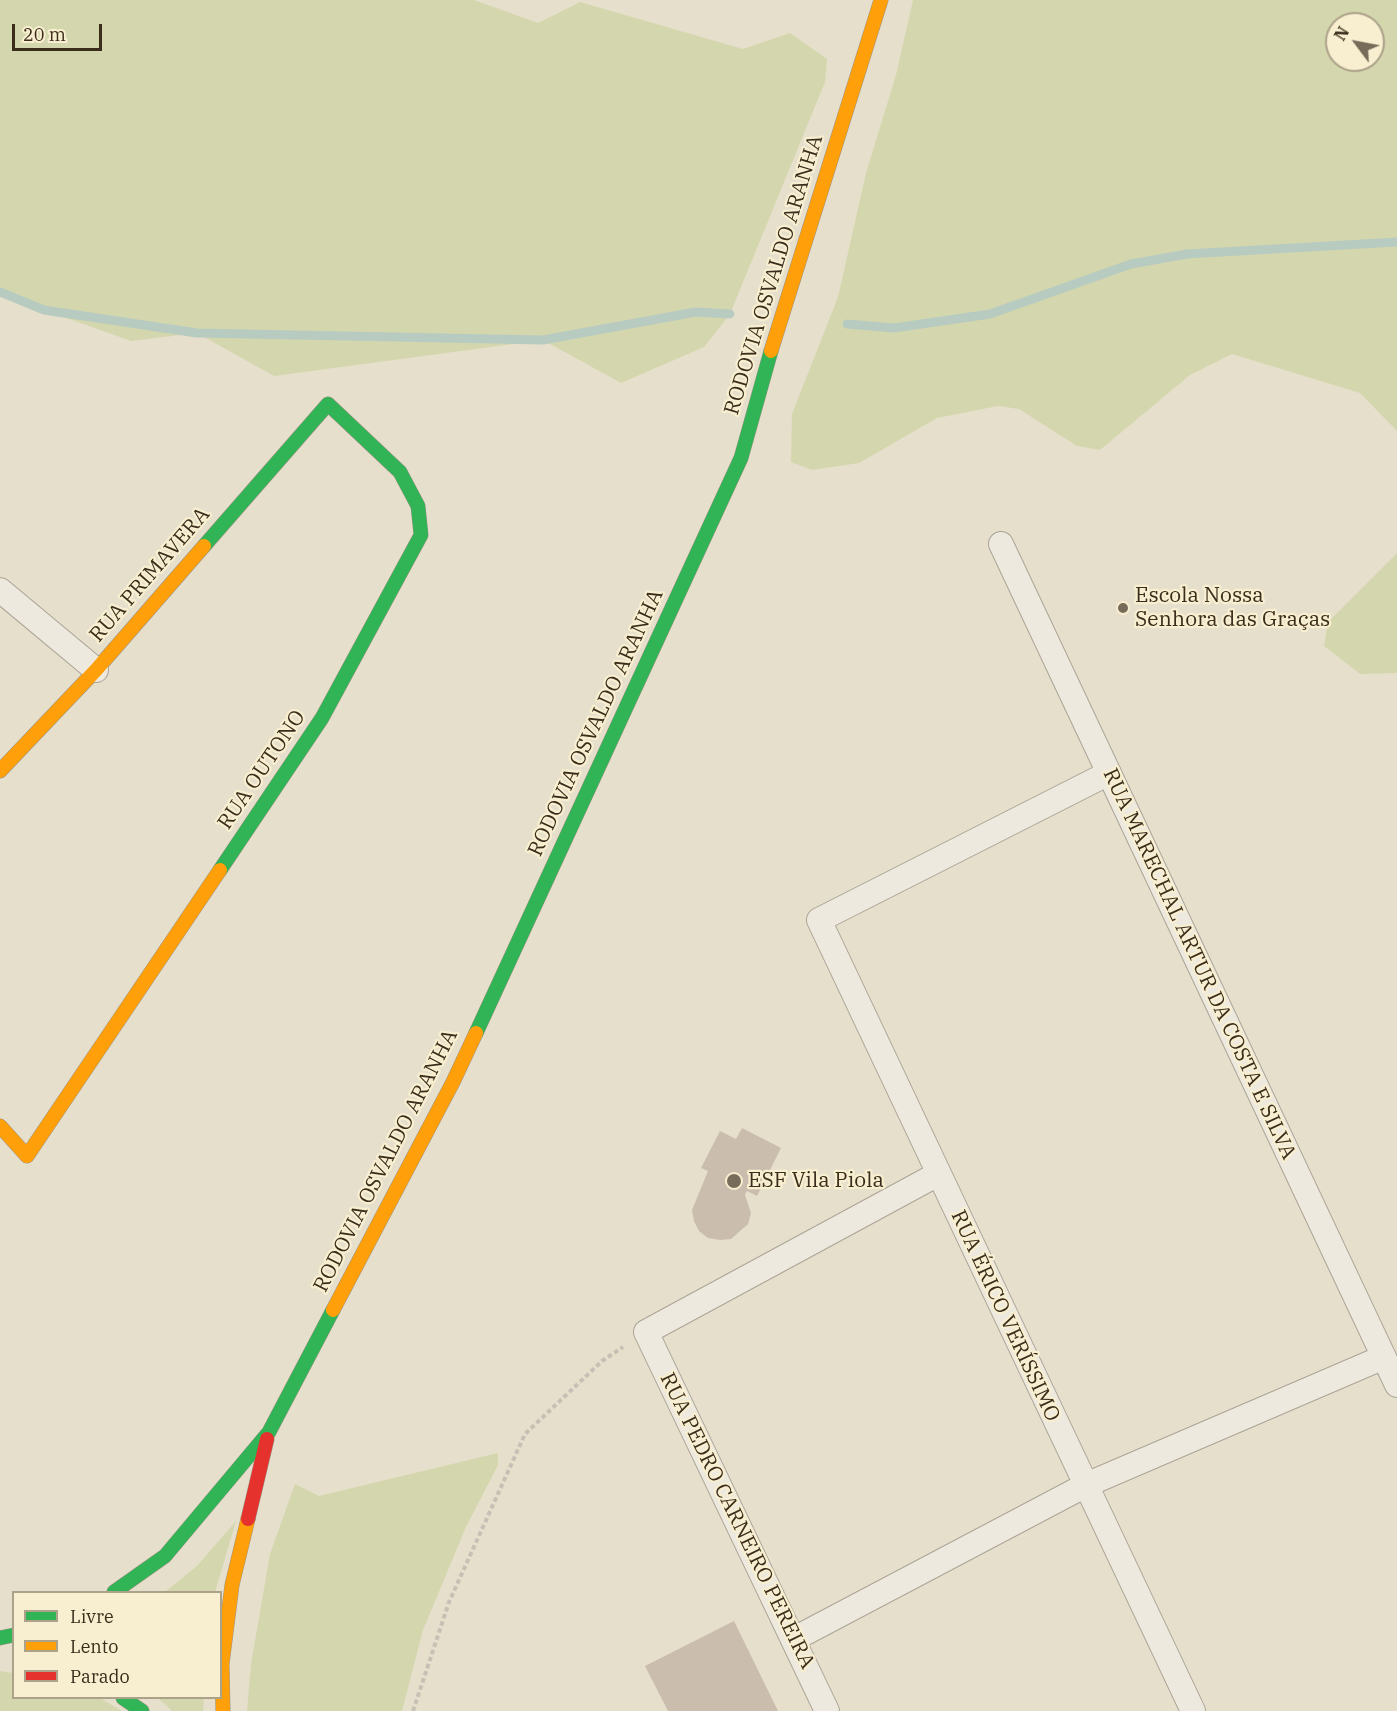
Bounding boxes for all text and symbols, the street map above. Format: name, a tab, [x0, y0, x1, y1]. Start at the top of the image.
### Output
scale bar	[15, 12, 105, 50]
north arrow	[1325, 12, 1385, 72]
text: 20 m	[23, 23, 66, 46]
text: N	[1330, 23, 1353, 44]
street label: RODOVIA OSVALDO ARANHA	[719, 132, 829, 418]
street label: RUA PRIMAVERA	[85, 502, 215, 648]
place label: Escola Nossa Senhora das Graças	[1135, 583, 1330, 633]
street label: RODOVIA OSVALDO ARANHA	[523, 586, 669, 860]
marker: Escola Nossa Senhora das Graças	[1116, 601, 1130, 615]
street label: RUA OUTONO	[213, 706, 311, 834]
street label: RUA MARECHAL ARTUR DA COSTA E SILVA	[1097, 765, 1301, 1163]
street label: RODOVIA OSVALDO ARANHA	[309, 1025, 463, 1297]
place label: ESF Vila Piola	[748, 1168, 884, 1194]
marker: ESF Vila Piola	[725, 1172, 743, 1190]
street label: RUA ÉRICO VERÍSSIMO	[945, 1206, 1065, 1426]
street label: RUA PEDRO CARNEIRO PEREIRA	[654, 1369, 820, 1673]
legend	[12, 1591, 222, 1699]
text: Livre	[70, 1605, 114, 1628]
text: Lento	[70, 1635, 118, 1658]
text: Parado	[70, 1665, 130, 1688]

